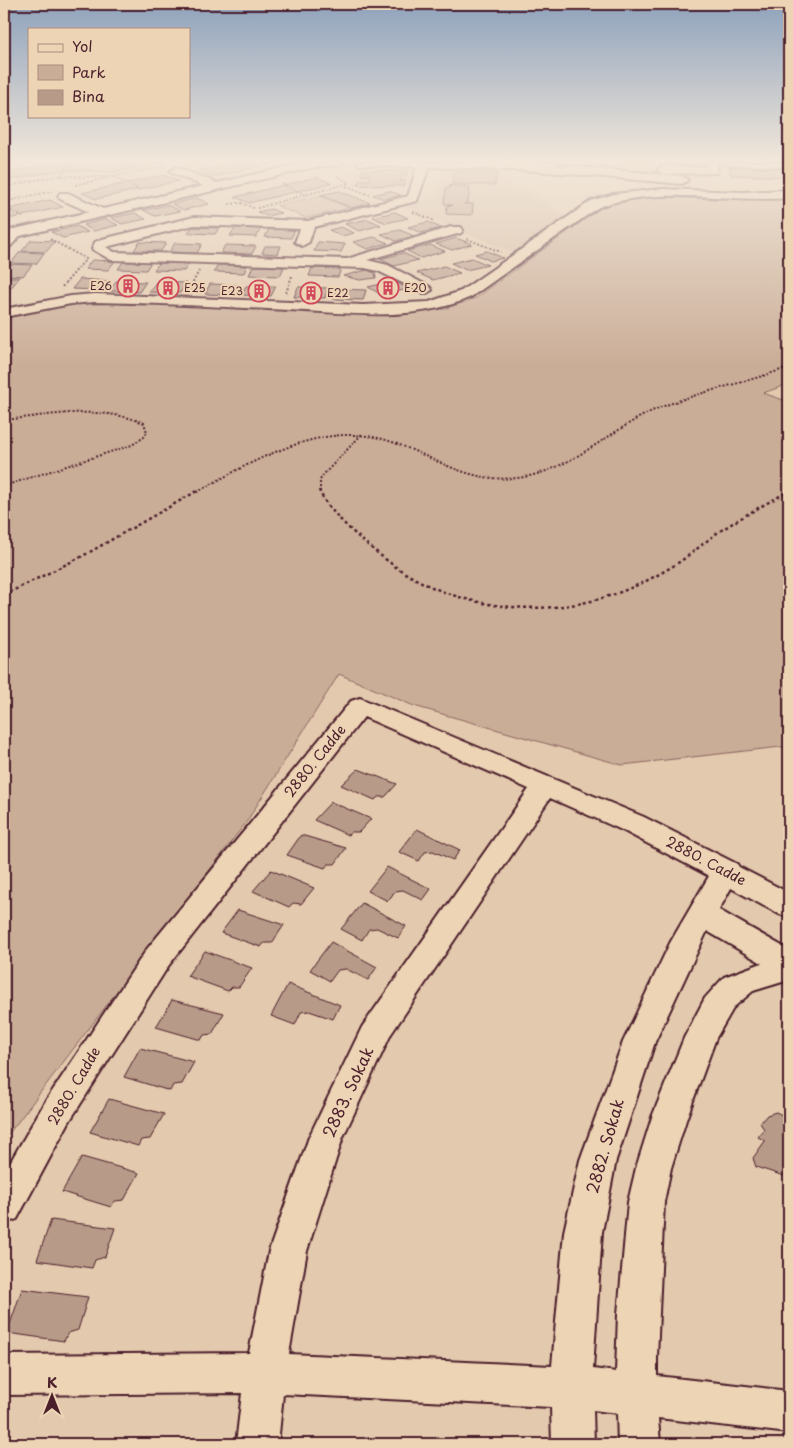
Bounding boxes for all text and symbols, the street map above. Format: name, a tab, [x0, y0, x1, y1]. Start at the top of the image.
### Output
legend	[28, 28, 190, 118]
text: Yol	[72, 34, 93, 57]
text: Park	[72, 60, 106, 83]
text: Bina	[72, 84, 105, 107]
building icon: E26	[116, 274, 140, 298]
building icon: E25	[156, 276, 180, 300]
building icon: E20	[376, 276, 400, 300]
place label: E26	[90, 277, 112, 294]
place label: E25	[184, 279, 206, 296]
building icon: E23	[247, 279, 271, 303]
place label: E20	[404, 279, 427, 296]
building icon: E22	[299, 281, 323, 305]
place label: E23	[221, 282, 243, 299]
place label: E22	[327, 284, 349, 301]
street label: 2880. Cadde	[279, 720, 350, 801]
street label: 2880. Cadde	[662, 831, 750, 890]
street label: 2883. Sokak	[316, 1042, 379, 1141]
street label: 2880. Cadde	[42, 1043, 105, 1129]
street label: 2882. Sokak	[579, 1096, 629, 1196]
north arrow	[28, 1370, 78, 1420]
text: K	[47, 1372, 57, 1393]

